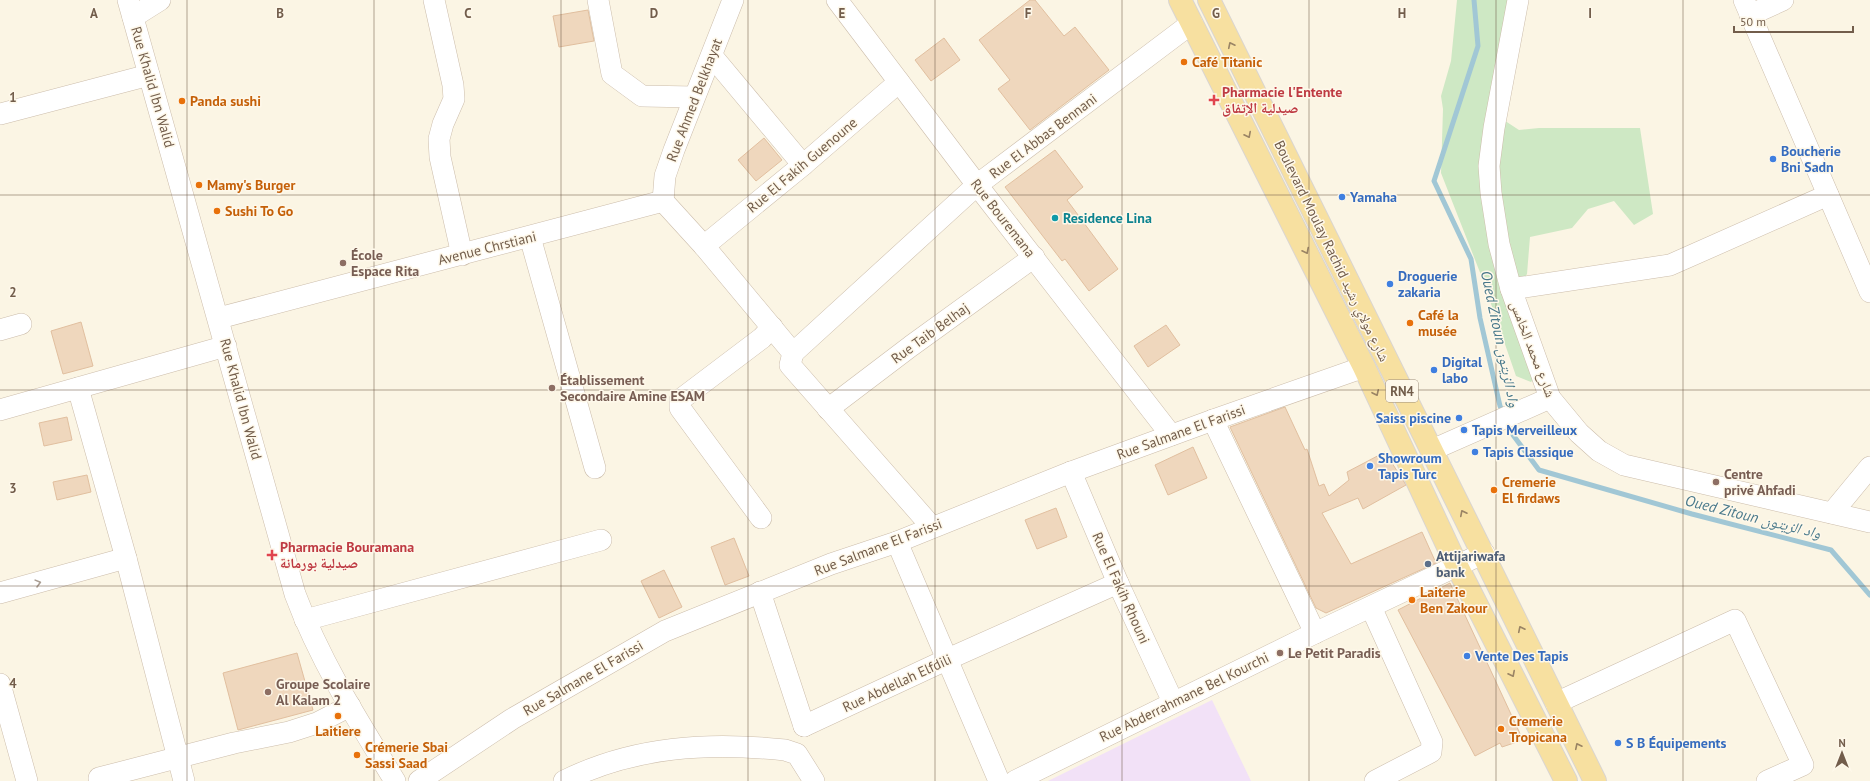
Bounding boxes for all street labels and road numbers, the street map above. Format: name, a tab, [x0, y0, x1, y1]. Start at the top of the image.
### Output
street label: Rue Khalid Ibn Walid	[127, 24, 179, 150]
street label: Rue Ahmed Belkhayat	[662, 36, 726, 164]
street label: Rue El Abbas Bennani	[986, 90, 1100, 182]
street label: Rue El Fakih Guenoune	[743, 114, 861, 216]
street label: Boulevard Moulay Rachid شارع مولاي رشيد	[1268, 137, 1394, 366]
street label: Rue Bouremana	[967, 175, 1039, 261]
street label: Avenue Chrstiani	[436, 227, 538, 269]
street label: شارع محمد الخامس	[1505, 298, 1560, 400]
street label: Rue Taib Belhaj	[887, 299, 973, 367]
street label: Rue Khalid Ibn Walid	[216, 336, 266, 462]
road number: RN4	[1386, 380, 1418, 402]
street label: Rue Salmane El Farissi	[1114, 400, 1248, 464]
street label: Rue Salmane El Farissi	[812, 514, 944, 580]
street label: Rue El Fakih Rhouni	[1088, 529, 1154, 647]
street label: Rue Salmane El Farissi	[520, 636, 646, 720]
street label: Rue Abderrahmane Bel Kourchi	[1096, 648, 1272, 746]
street label: Rue Abdellah Elfdili	[840, 650, 954, 716]

